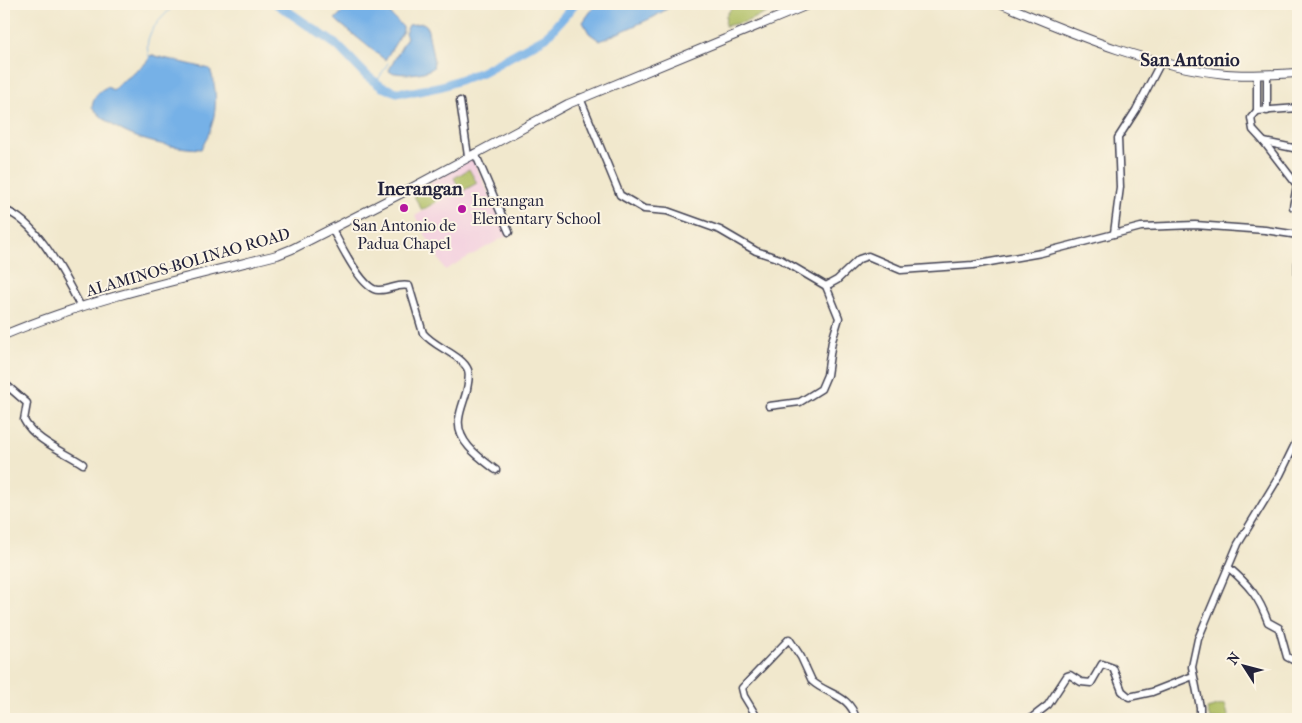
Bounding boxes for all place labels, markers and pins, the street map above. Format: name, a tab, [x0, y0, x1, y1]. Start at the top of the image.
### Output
place label: Inerangan Elementary School	[472, 191, 601, 228]
marker: San Antonio de Padua Chapel	[398, 202, 410, 214]
marker: Inerangan Elementary School	[456, 203, 468, 215]
place label: San Antonio de Padua Chapel	[352, 216, 456, 253]

